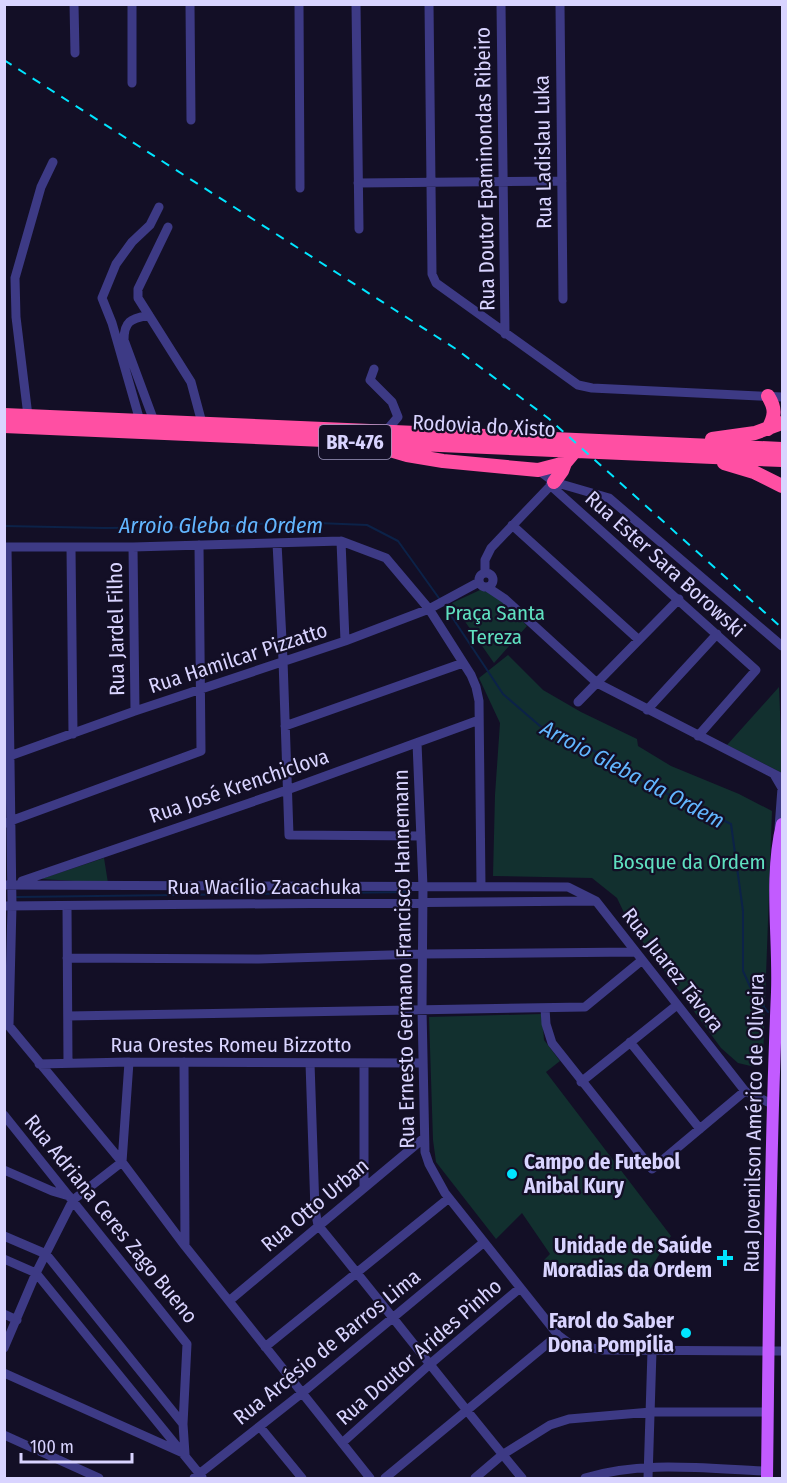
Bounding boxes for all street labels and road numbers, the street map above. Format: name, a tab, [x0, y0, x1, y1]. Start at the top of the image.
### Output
street label: Rua Doutor Epaminondas Ribeiro	[470, 27, 500, 311]
street label: Rua Ladislau Luka	[529, 75, 557, 229]
street label: Rodovia do Xisto	[412, 409, 556, 443]
road number: BR-476	[319, 425, 391, 459]
street label: Rua Ester Sara Borowski	[580, 485, 750, 643]
street label: Rua Jardel Filho	[102, 562, 130, 696]
street label: Rua Hamilcar Pizzatto	[145, 617, 331, 699]
street label: Rua José Krenchiclova	[146, 743, 332, 829]
street label: Rua Ernesto Germano Francisco Hannemann	[388, 769, 420, 1149]
street label: Rua Wacílio Zacachuka	[167, 874, 361, 900]
street label: Rua Juarez Távora	[616, 903, 730, 1037]
street label: Rua Jovenilson Américo de Oliveira	[738, 973, 770, 1273]
street label: Rua Orestes Romeu Bizzotto	[110, 1032, 352, 1058]
street label: Rua Adriana Ceres Zago Bueno	[19, 1109, 203, 1329]
street label: Rua Otto Urban	[256, 1153, 374, 1257]
street label: Rua Arcésio de Barros Lima	[228, 1264, 426, 1430]
street label: Rua Doutor Arides Pinho	[331, 1273, 507, 1431]

